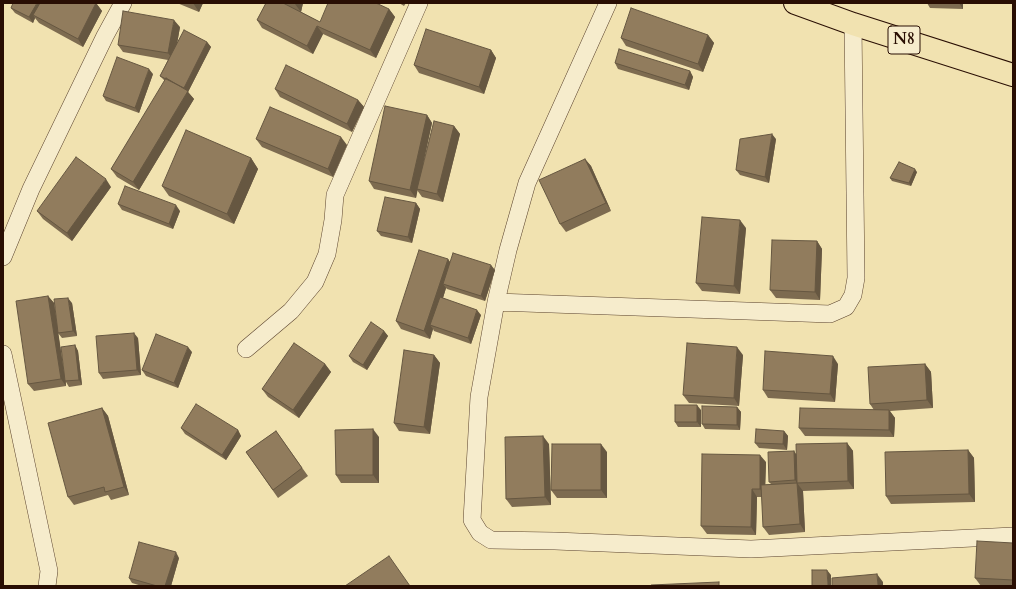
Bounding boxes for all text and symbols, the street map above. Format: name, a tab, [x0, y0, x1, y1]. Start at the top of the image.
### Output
road number: N8	[888, 26, 920, 54]

